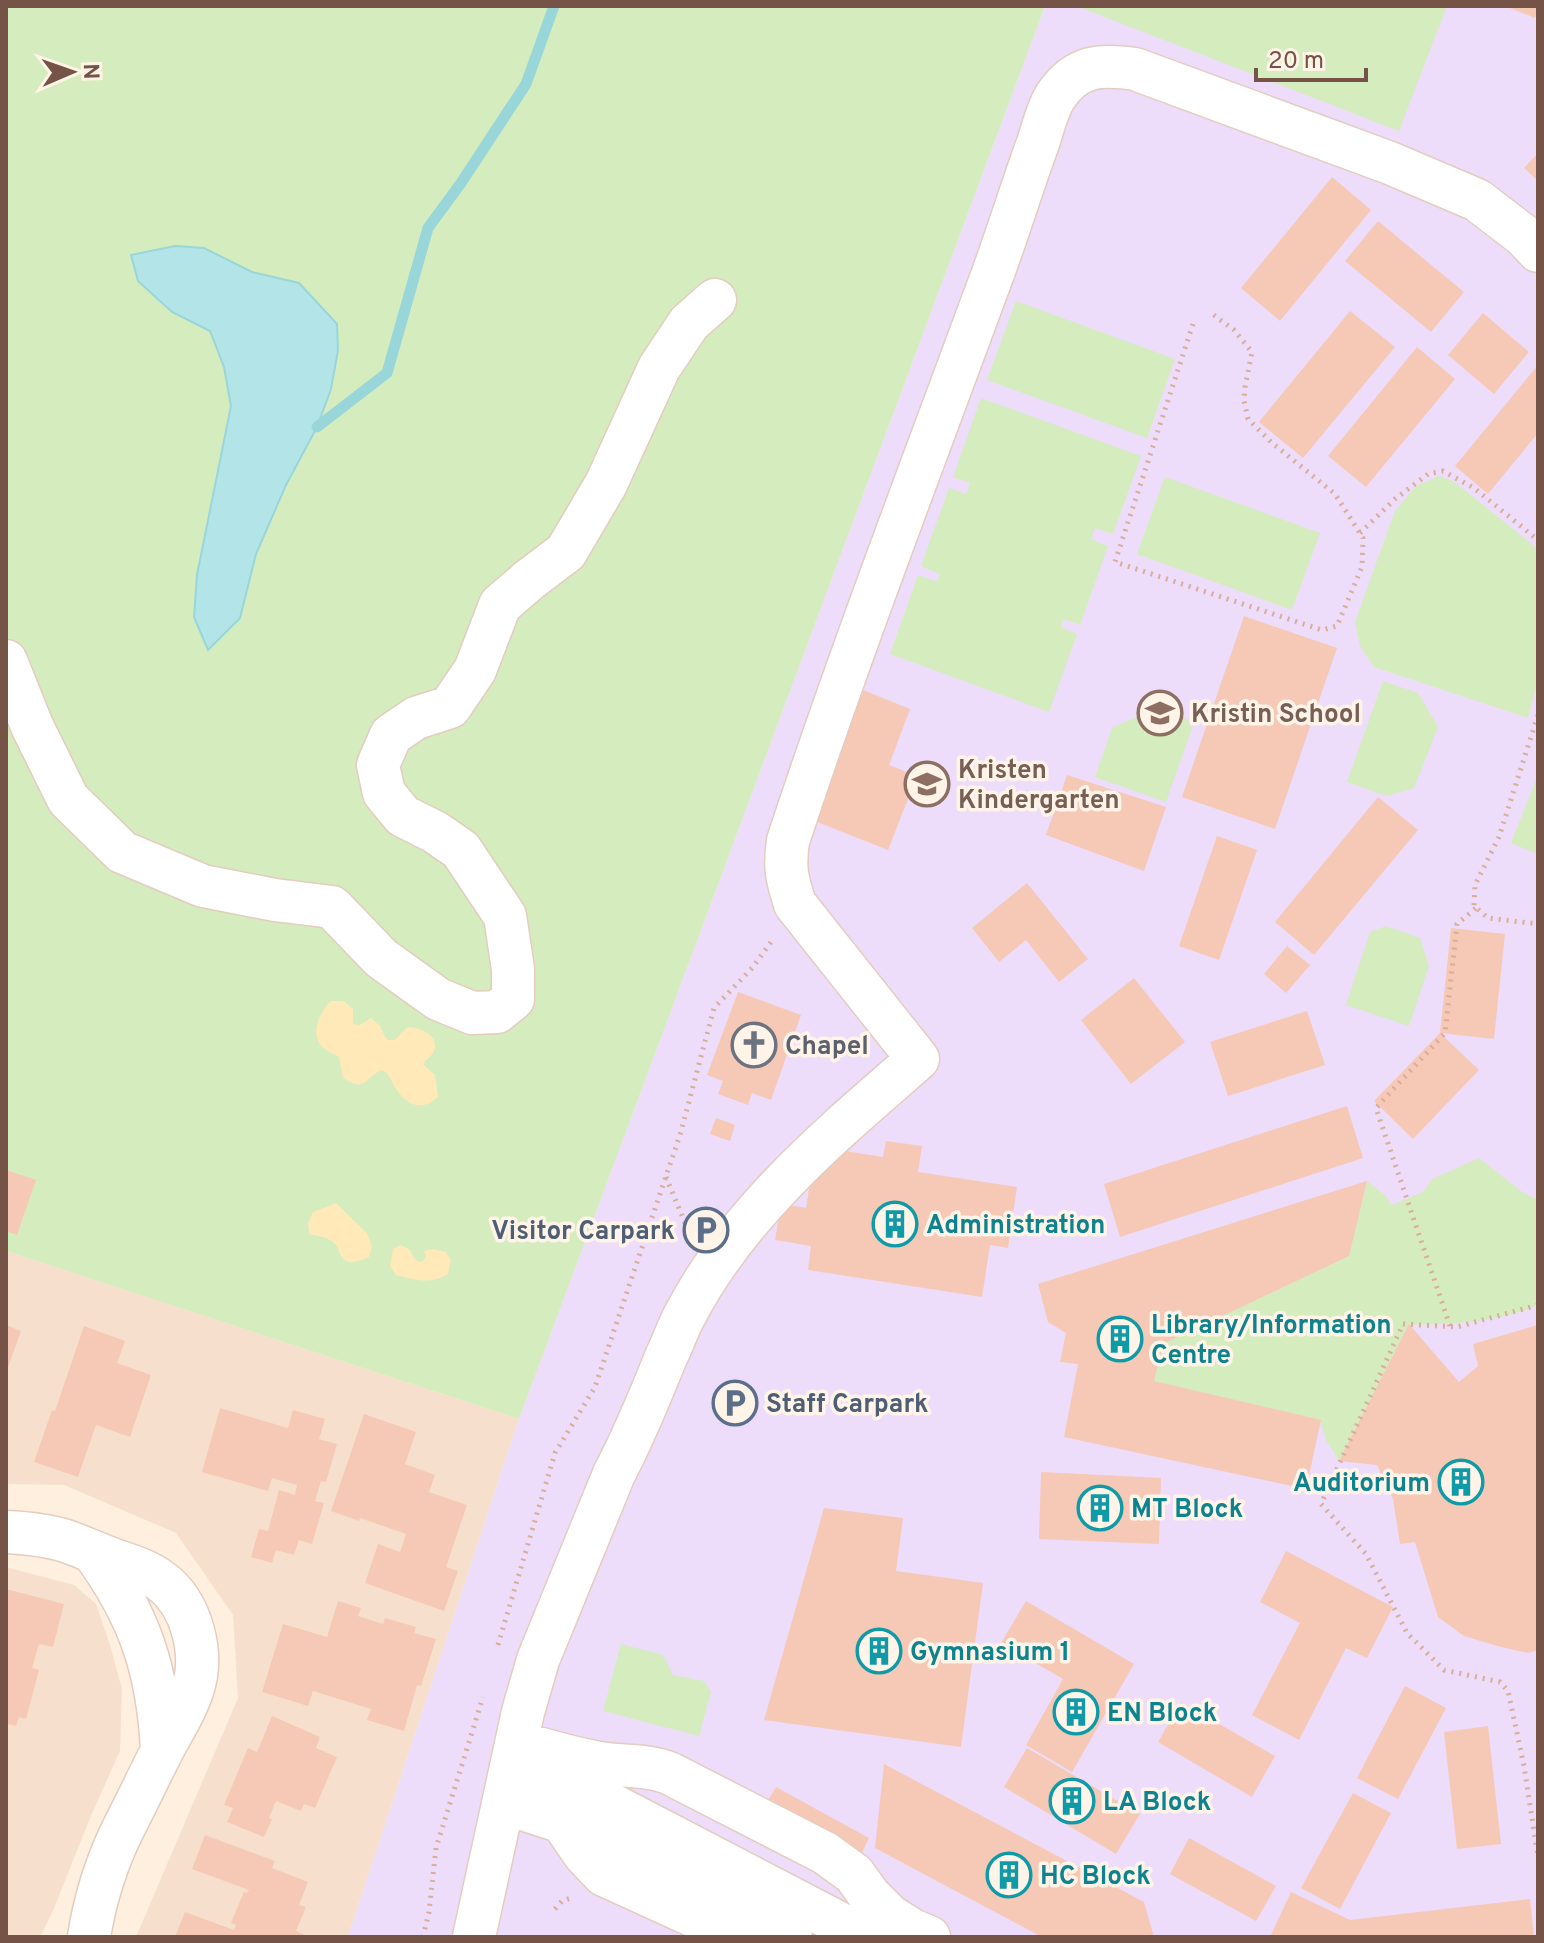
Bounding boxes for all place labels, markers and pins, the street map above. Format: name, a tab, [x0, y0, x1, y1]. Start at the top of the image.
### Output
school or university icon: Kristin School	[1136, 689, 1184, 737]
place label: Kristin School	[1191, 699, 1361, 732]
place label: Kristen Kindergarten	[958, 755, 1120, 818]
school or university icon: Kristen Kindergarten	[903, 760, 951, 808]
church icon: Chapel	[730, 1021, 778, 1069]
place label: Chapel	[785, 1031, 869, 1064]
building icon: Administration	[871, 1200, 919, 1248]
parking icon: Visitor Carpark	[682, 1206, 730, 1254]
place label: Administration	[926, 1210, 1105, 1243]
place label: Visitor Carpark	[491, 1216, 675, 1249]
place label: Library/Information Centre	[1151, 1310, 1392, 1373]
building icon: Library/Information Centre	[1096, 1315, 1144, 1363]
parking icon: Staff Carpark	[711, 1379, 759, 1427]
place label: Staff Carpark	[766, 1389, 929, 1422]
building icon: Auditorium	[1437, 1458, 1485, 1506]
place label: Auditorium	[1293, 1468, 1430, 1501]
building icon: MT Block	[1076, 1484, 1124, 1532]
place label: MT Block	[1131, 1494, 1243, 1527]
building icon: Gymnasium 1	[855, 1627, 903, 1675]
place label: Gymnasium 1	[910, 1637, 1070, 1670]
building icon: EN Block	[1052, 1688, 1100, 1736]
place label: EN Block	[1107, 1698, 1217, 1731]
building icon: LA Block	[1048, 1777, 1096, 1825]
place label: LA Block	[1103, 1787, 1211, 1820]
building icon: HC Block	[985, 1851, 1033, 1899]
place label: HC Block	[1040, 1861, 1151, 1894]

